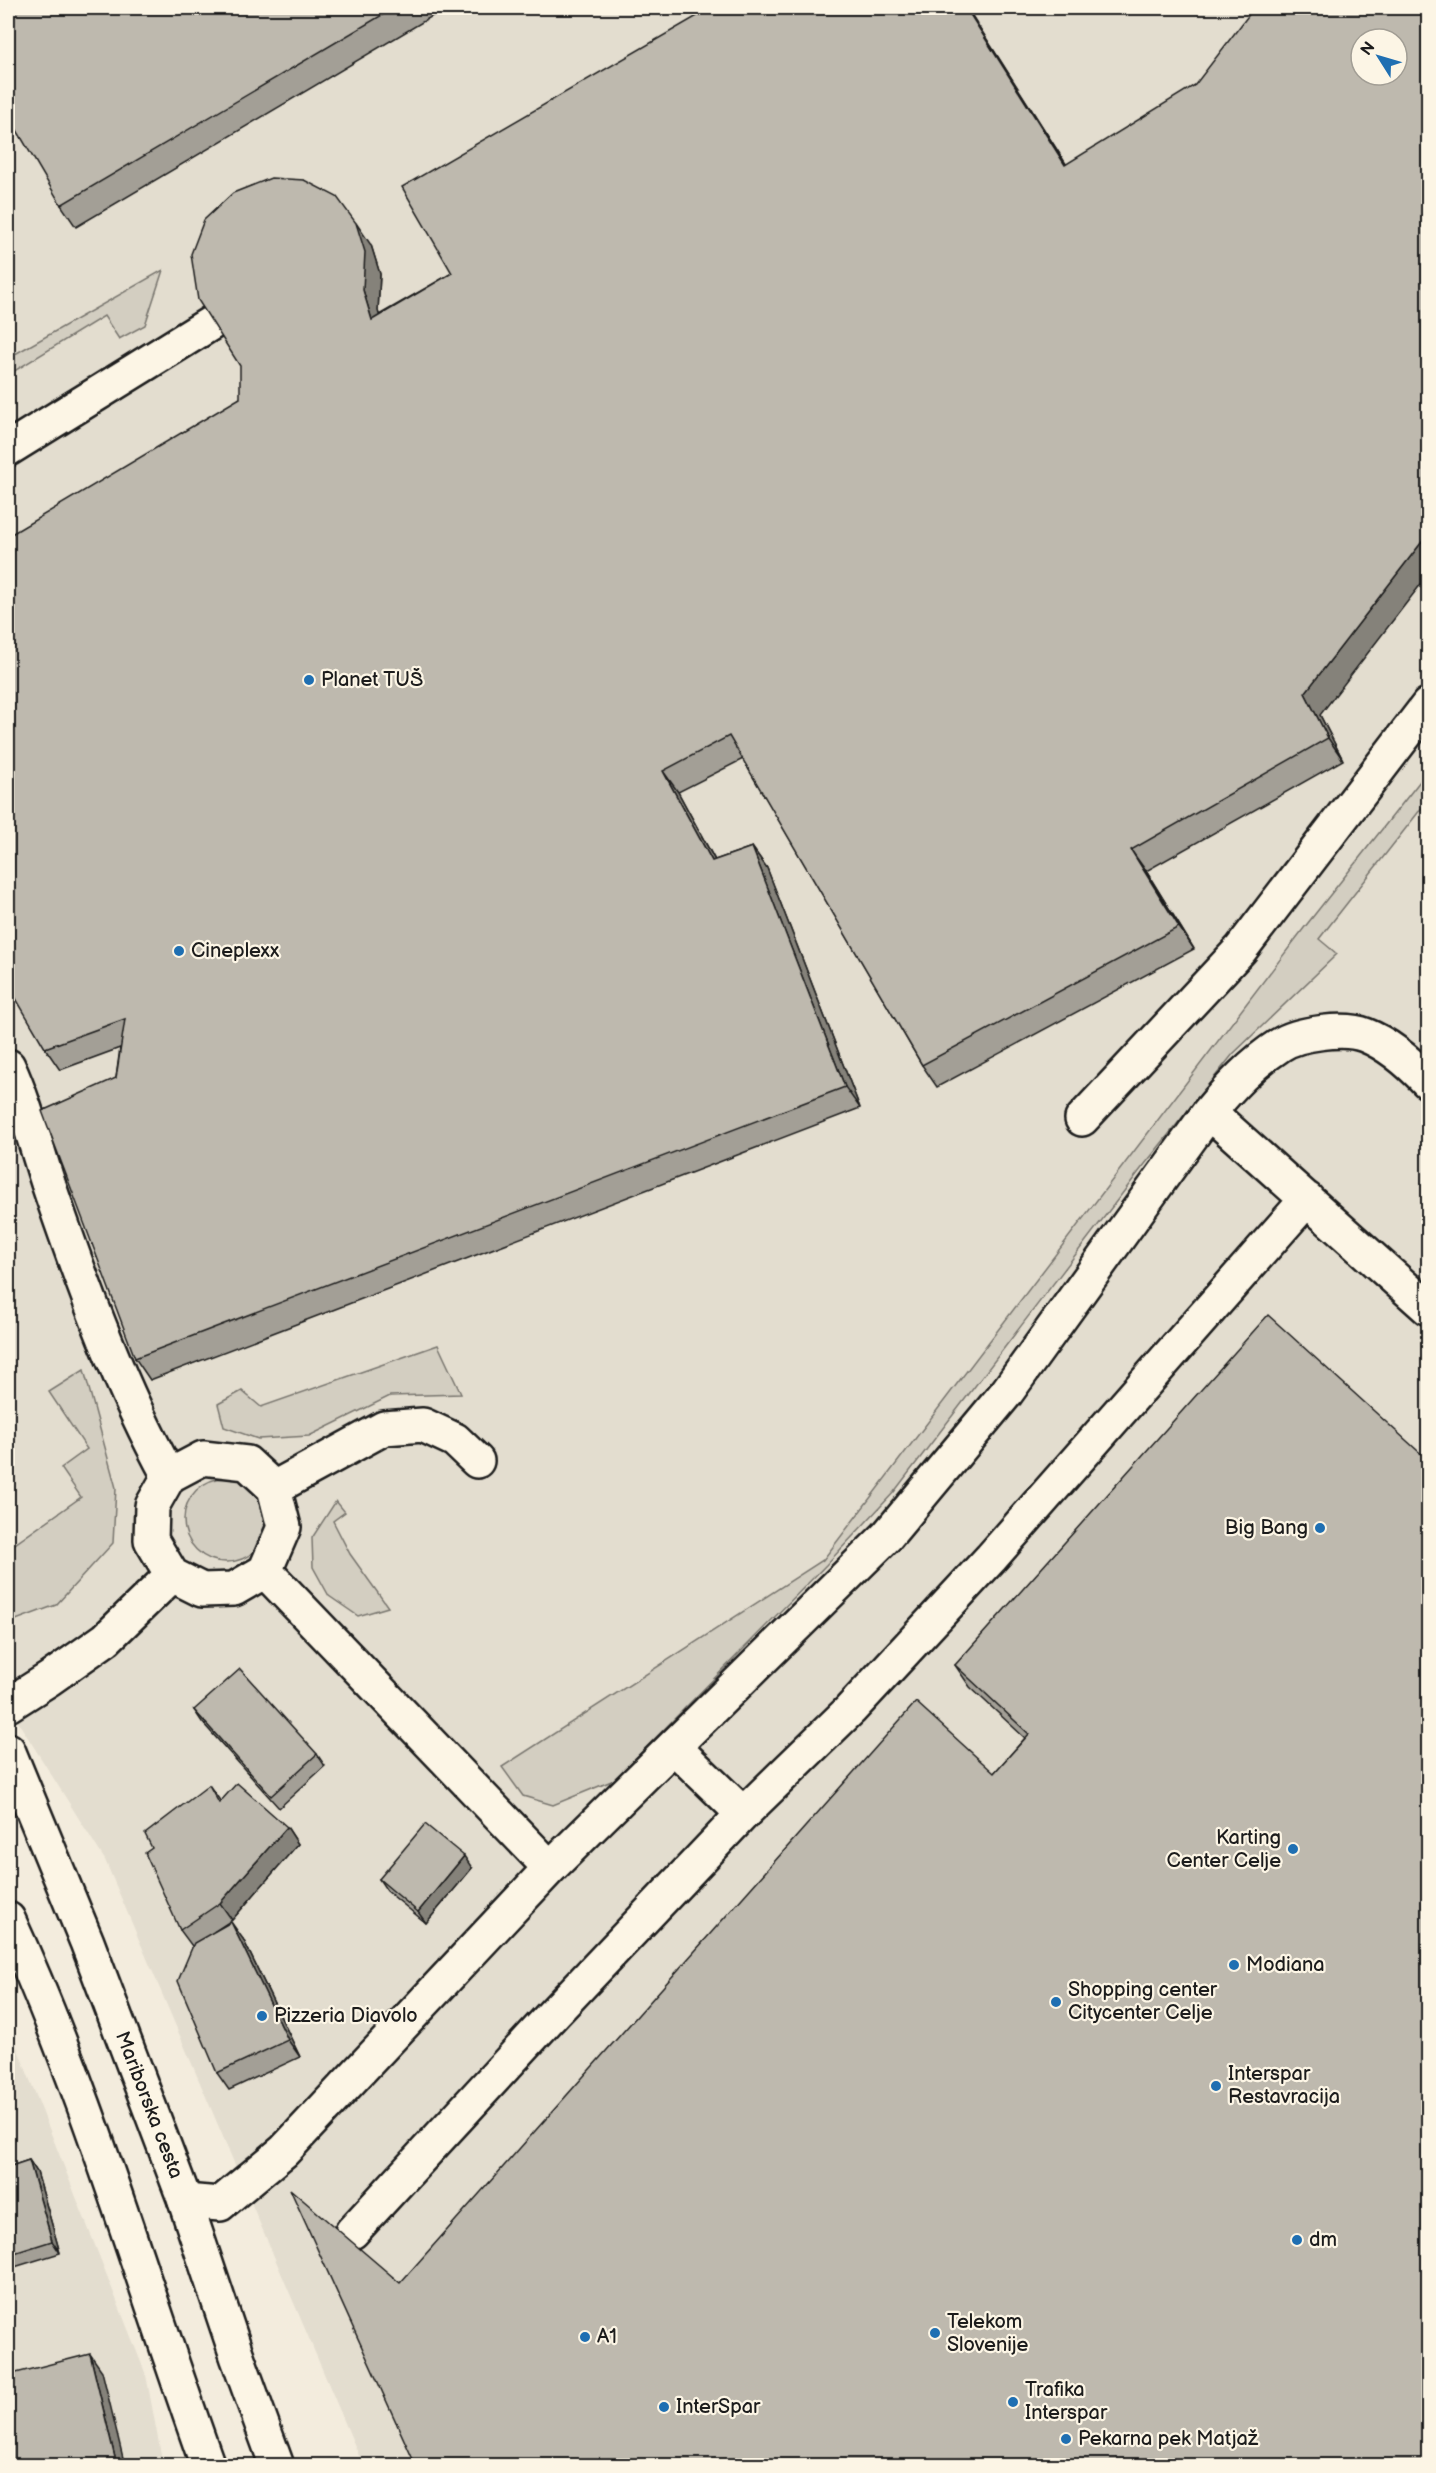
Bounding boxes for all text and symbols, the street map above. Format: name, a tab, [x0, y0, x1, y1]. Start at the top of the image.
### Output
north arrow	[1349, 27, 1409, 87]
text: N	[1357, 38, 1379, 59]
place label: Planet TUŠ	[321, 667, 423, 692]
marker: Planet TUŠ	[302, 673, 316, 687]
place label: Cineplexx	[191, 939, 280, 963]
marker: Cineplexx	[172, 944, 186, 958]
place label: Big Bang	[1225, 1516, 1308, 1540]
marker: Big Bang	[1313, 1521, 1327, 1535]
place label: Karting Center Celje	[1166, 1826, 1281, 1873]
marker: Karting Center Celje	[1286, 1842, 1300, 1856]
place label: Modiana	[1246, 1953, 1325, 1977]
marker: Modiana	[1227, 1958, 1241, 1972]
place label: Shopping center Citycenter Celje	[1068, 1978, 1218, 2025]
marker: Shopping center Citycenter Celje	[1049, 1995, 1063, 2009]
place label: Pizzeria Diavolo	[274, 2004, 418, 2028]
marker: Pizzeria Diavolo	[255, 2009, 269, 2023]
street label: Mariborska cesta	[110, 2028, 188, 2182]
place label: Interspar Restavracija	[1228, 2062, 1340, 2109]
marker: Interspar Restavracija	[1209, 2079, 1223, 2093]
place label: dm	[1309, 2228, 1337, 2252]
marker: dm	[1290, 2233, 1304, 2247]
place label: Telekom Slovenije	[947, 2310, 1029, 2357]
place label: A1	[597, 2325, 617, 2349]
marker: Telekom Slovenije	[928, 2326, 942, 2340]
marker: A1	[578, 2330, 592, 2344]
place label: Trafika Interspar	[1025, 2378, 1108, 2425]
place label: InterSpar	[676, 2395, 761, 2419]
marker: Trafika Interspar	[1006, 2395, 1020, 2409]
marker: InterSpar	[657, 2400, 671, 2414]
place label: Pekarna pek Matjaž	[1078, 2427, 1259, 2451]
marker: Pekarna pek Matjaž	[1059, 2432, 1073, 2446]

